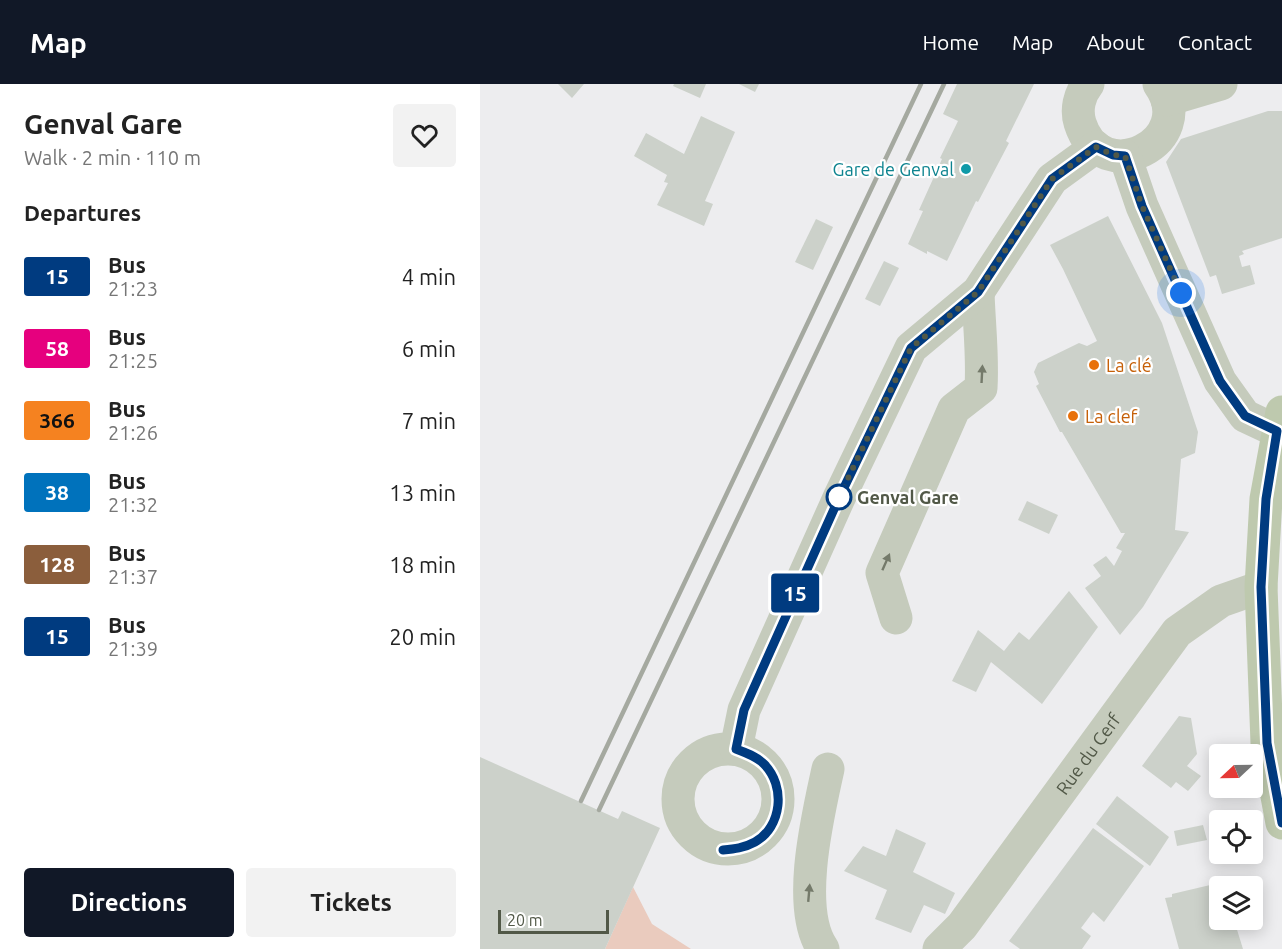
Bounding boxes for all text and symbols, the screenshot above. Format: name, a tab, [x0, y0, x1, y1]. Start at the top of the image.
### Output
text: Map	[30, 27, 87, 58]
text: Home	[922, 30, 979, 54]
text: Map	[1012, 30, 1053, 54]
text: About	[1086, 30, 1145, 54]
text: Contact	[1178, 30, 1252, 54]
button: heart	[393, 104, 456, 167]
text: Genval Gare	[24, 108, 183, 139]
text: Walk · 2 min · 110 m	[24, 146, 201, 169]
place label: Gare de Genval	[833, 159, 954, 179]
marker: Gare de Genval	[959, 162, 973, 176]
text: Departures	[24, 200, 141, 225]
text: Bus	[108, 252, 146, 277]
text: 15	[45, 264, 69, 288]
text: 4 min	[402, 264, 456, 289]
text: 21:23	[108, 277, 158, 300]
your location	[1166, 278, 1196, 308]
text: Bus	[108, 324, 146, 349]
text: 58	[45, 336, 69, 360]
text: 6 min	[402, 336, 456, 361]
text: 21:25	[108, 349, 158, 372]
place label: La clé	[1106, 355, 1152, 375]
marker: La clé	[1087, 358, 1101, 372]
one-way arrow	[978, 365, 987, 384]
text: Bus	[108, 396, 146, 421]
place label: La clef	[1085, 406, 1138, 426]
text: 366	[39, 408, 75, 432]
text: 7 min	[402, 408, 456, 433]
marker: La clef	[1066, 409, 1080, 423]
text: 21:26	[108, 421, 158, 444]
text: Bus	[108, 468, 146, 493]
text: 38	[45, 480, 69, 504]
text: 13 min	[389, 480, 456, 505]
marker: Genval Gare	[826, 484, 852, 510]
place label: Genval Gare	[857, 487, 959, 507]
text: 21:32	[108, 493, 158, 516]
text: Bus	[108, 540, 146, 565]
text: 128	[39, 552, 75, 576]
text: 18 min	[389, 552, 456, 577]
one-way arrow	[881, 553, 891, 571]
text: 21:37	[108, 565, 158, 588]
line badge: 15	[768, 574, 822, 612]
text: 15	[783, 581, 807, 605]
text: Bus	[108, 612, 146, 637]
text: 15	[45, 624, 69, 648]
text: 20 min	[389, 624, 456, 649]
text: 21:39	[108, 637, 158, 660]
street label: Rue du Cerf	[1052, 709, 1124, 798]
north arrow	[1209, 744, 1263, 798]
map controls	[1209, 744, 1263, 930]
button: locate	[1209, 810, 1263, 864]
button: Directions	[24, 868, 234, 937]
button: Tickets	[246, 868, 456, 937]
button: layers	[1209, 876, 1263, 930]
one-way arrow	[805, 884, 814, 903]
scale bar	[498, 907, 609, 934]
text: 20 m	[507, 911, 543, 929]

